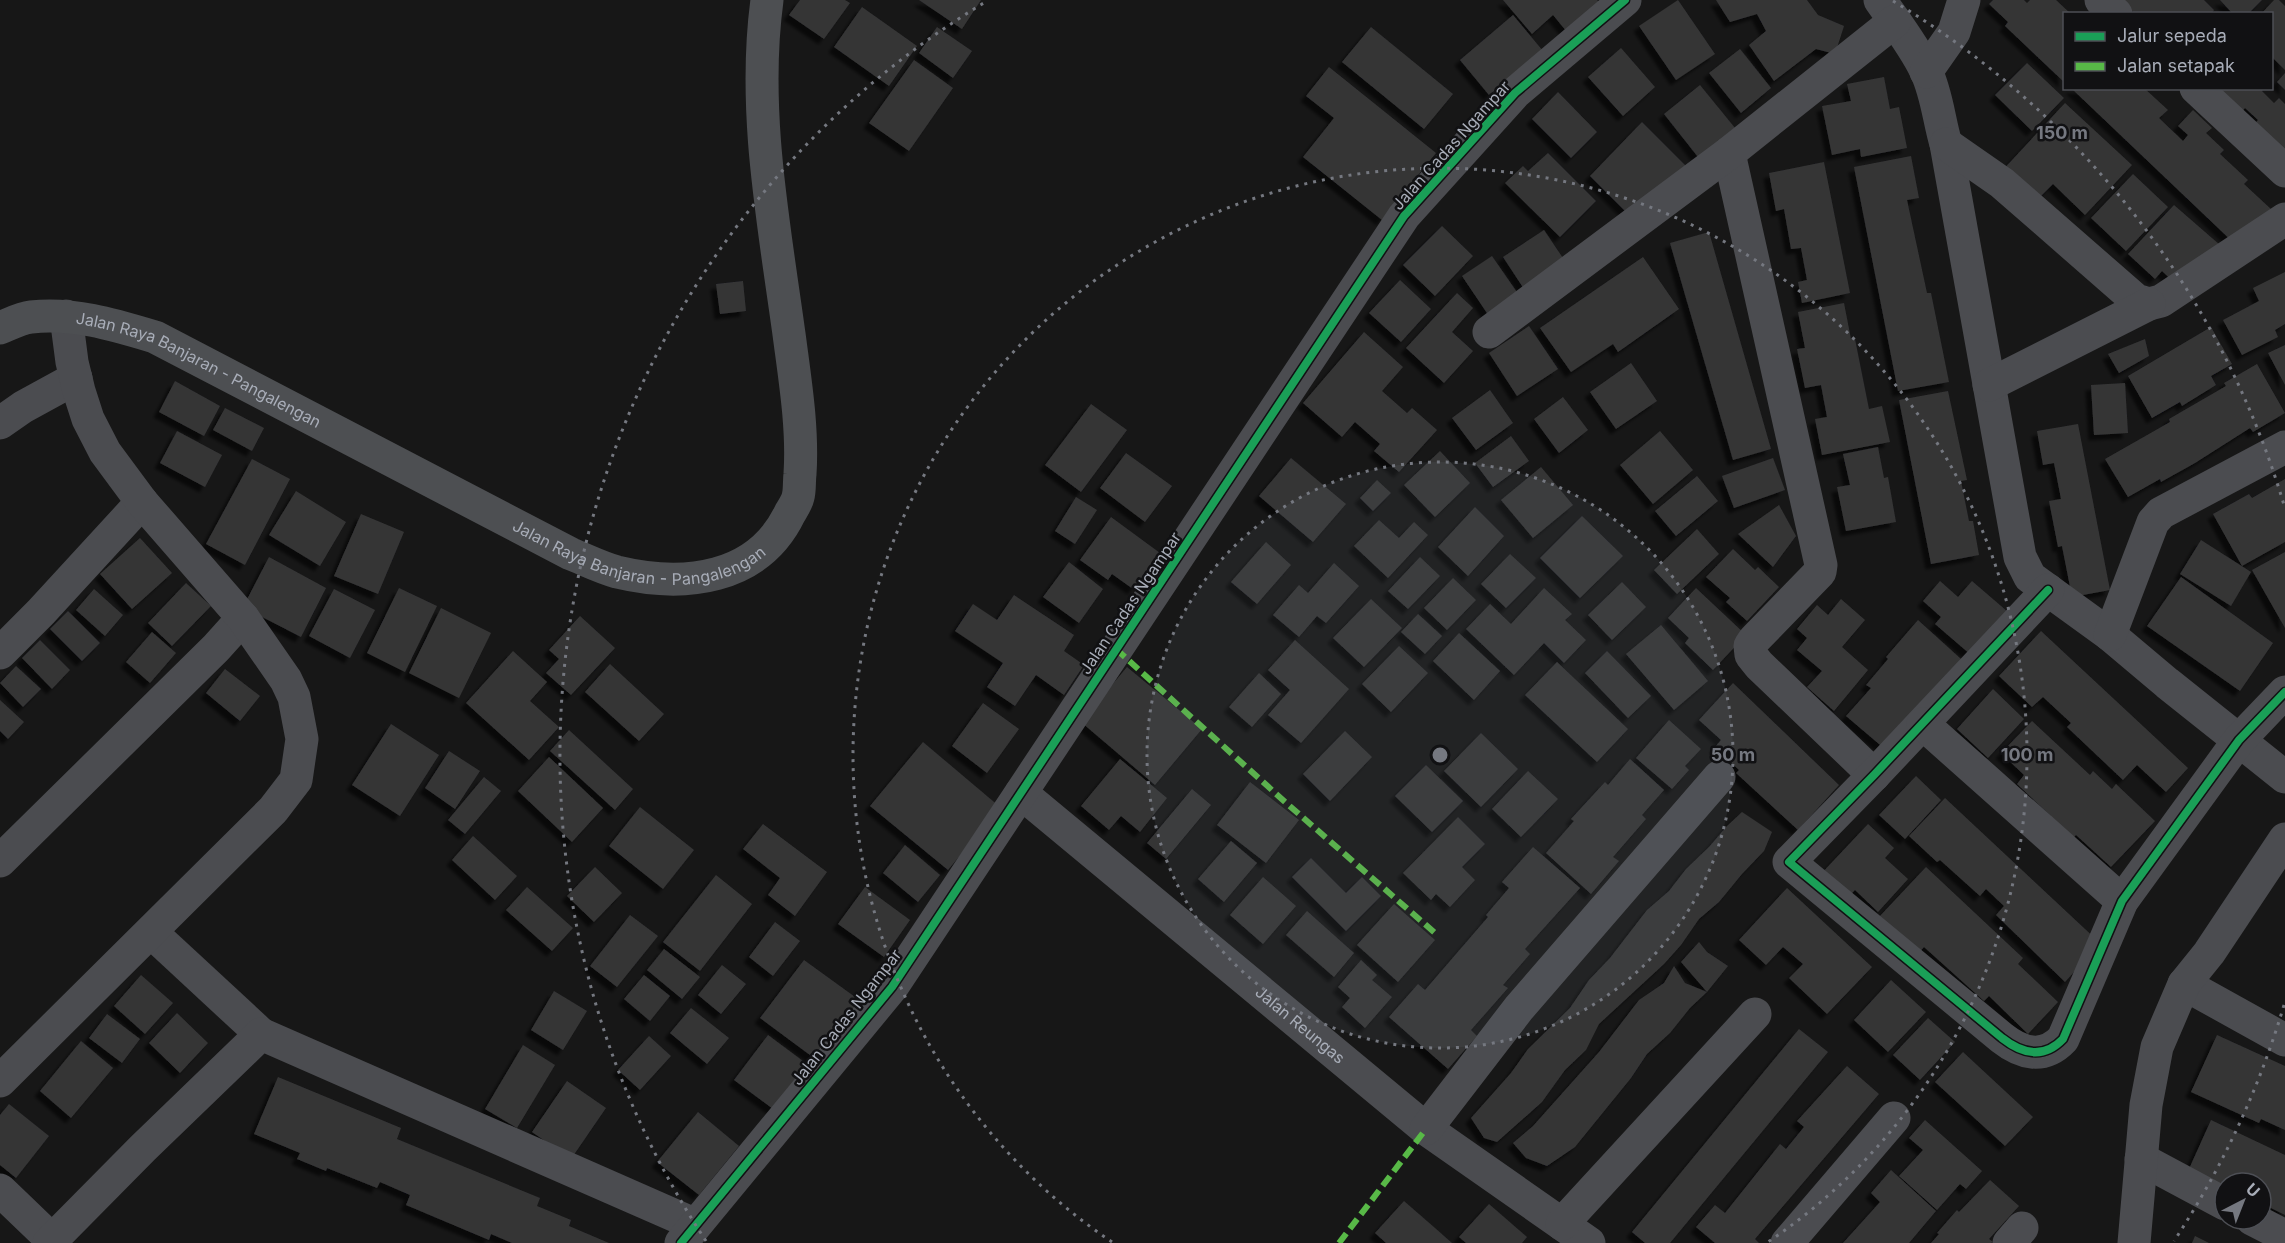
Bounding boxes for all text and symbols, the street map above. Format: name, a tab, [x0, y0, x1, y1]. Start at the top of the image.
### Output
legend	[2063, 12, 2273, 90]
text: Jalur sepeda	[2117, 25, 2227, 46]
text: Jalan setapak	[2117, 55, 2235, 76]
street label: Jalan Cadas Ngampar	[1388, 76, 1514, 214]
text: 150 m	[2036, 122, 2088, 143]
street label: Jalan Raya Banjaran - Pangalengan	[75, 308, 325, 432]
street label: Jalan Raya Banjaran - Pangalengan	[509, 515, 769, 589]
street label: Jalan Cadas Ngampar	[1075, 528, 1185, 678]
text: 50 m	[1711, 744, 1755, 765]
text: 100 m	[2001, 744, 2053, 765]
centre of rings	[1430, 745, 1450, 765]
street label: Jalan Cadas Ngampar	[787, 945, 905, 1089]
street label: Jalan Reungas	[1251, 982, 1349, 1068]
north arrow	[2213, 1171, 2273, 1231]
text: U	[2242, 1179, 2264, 1201]

